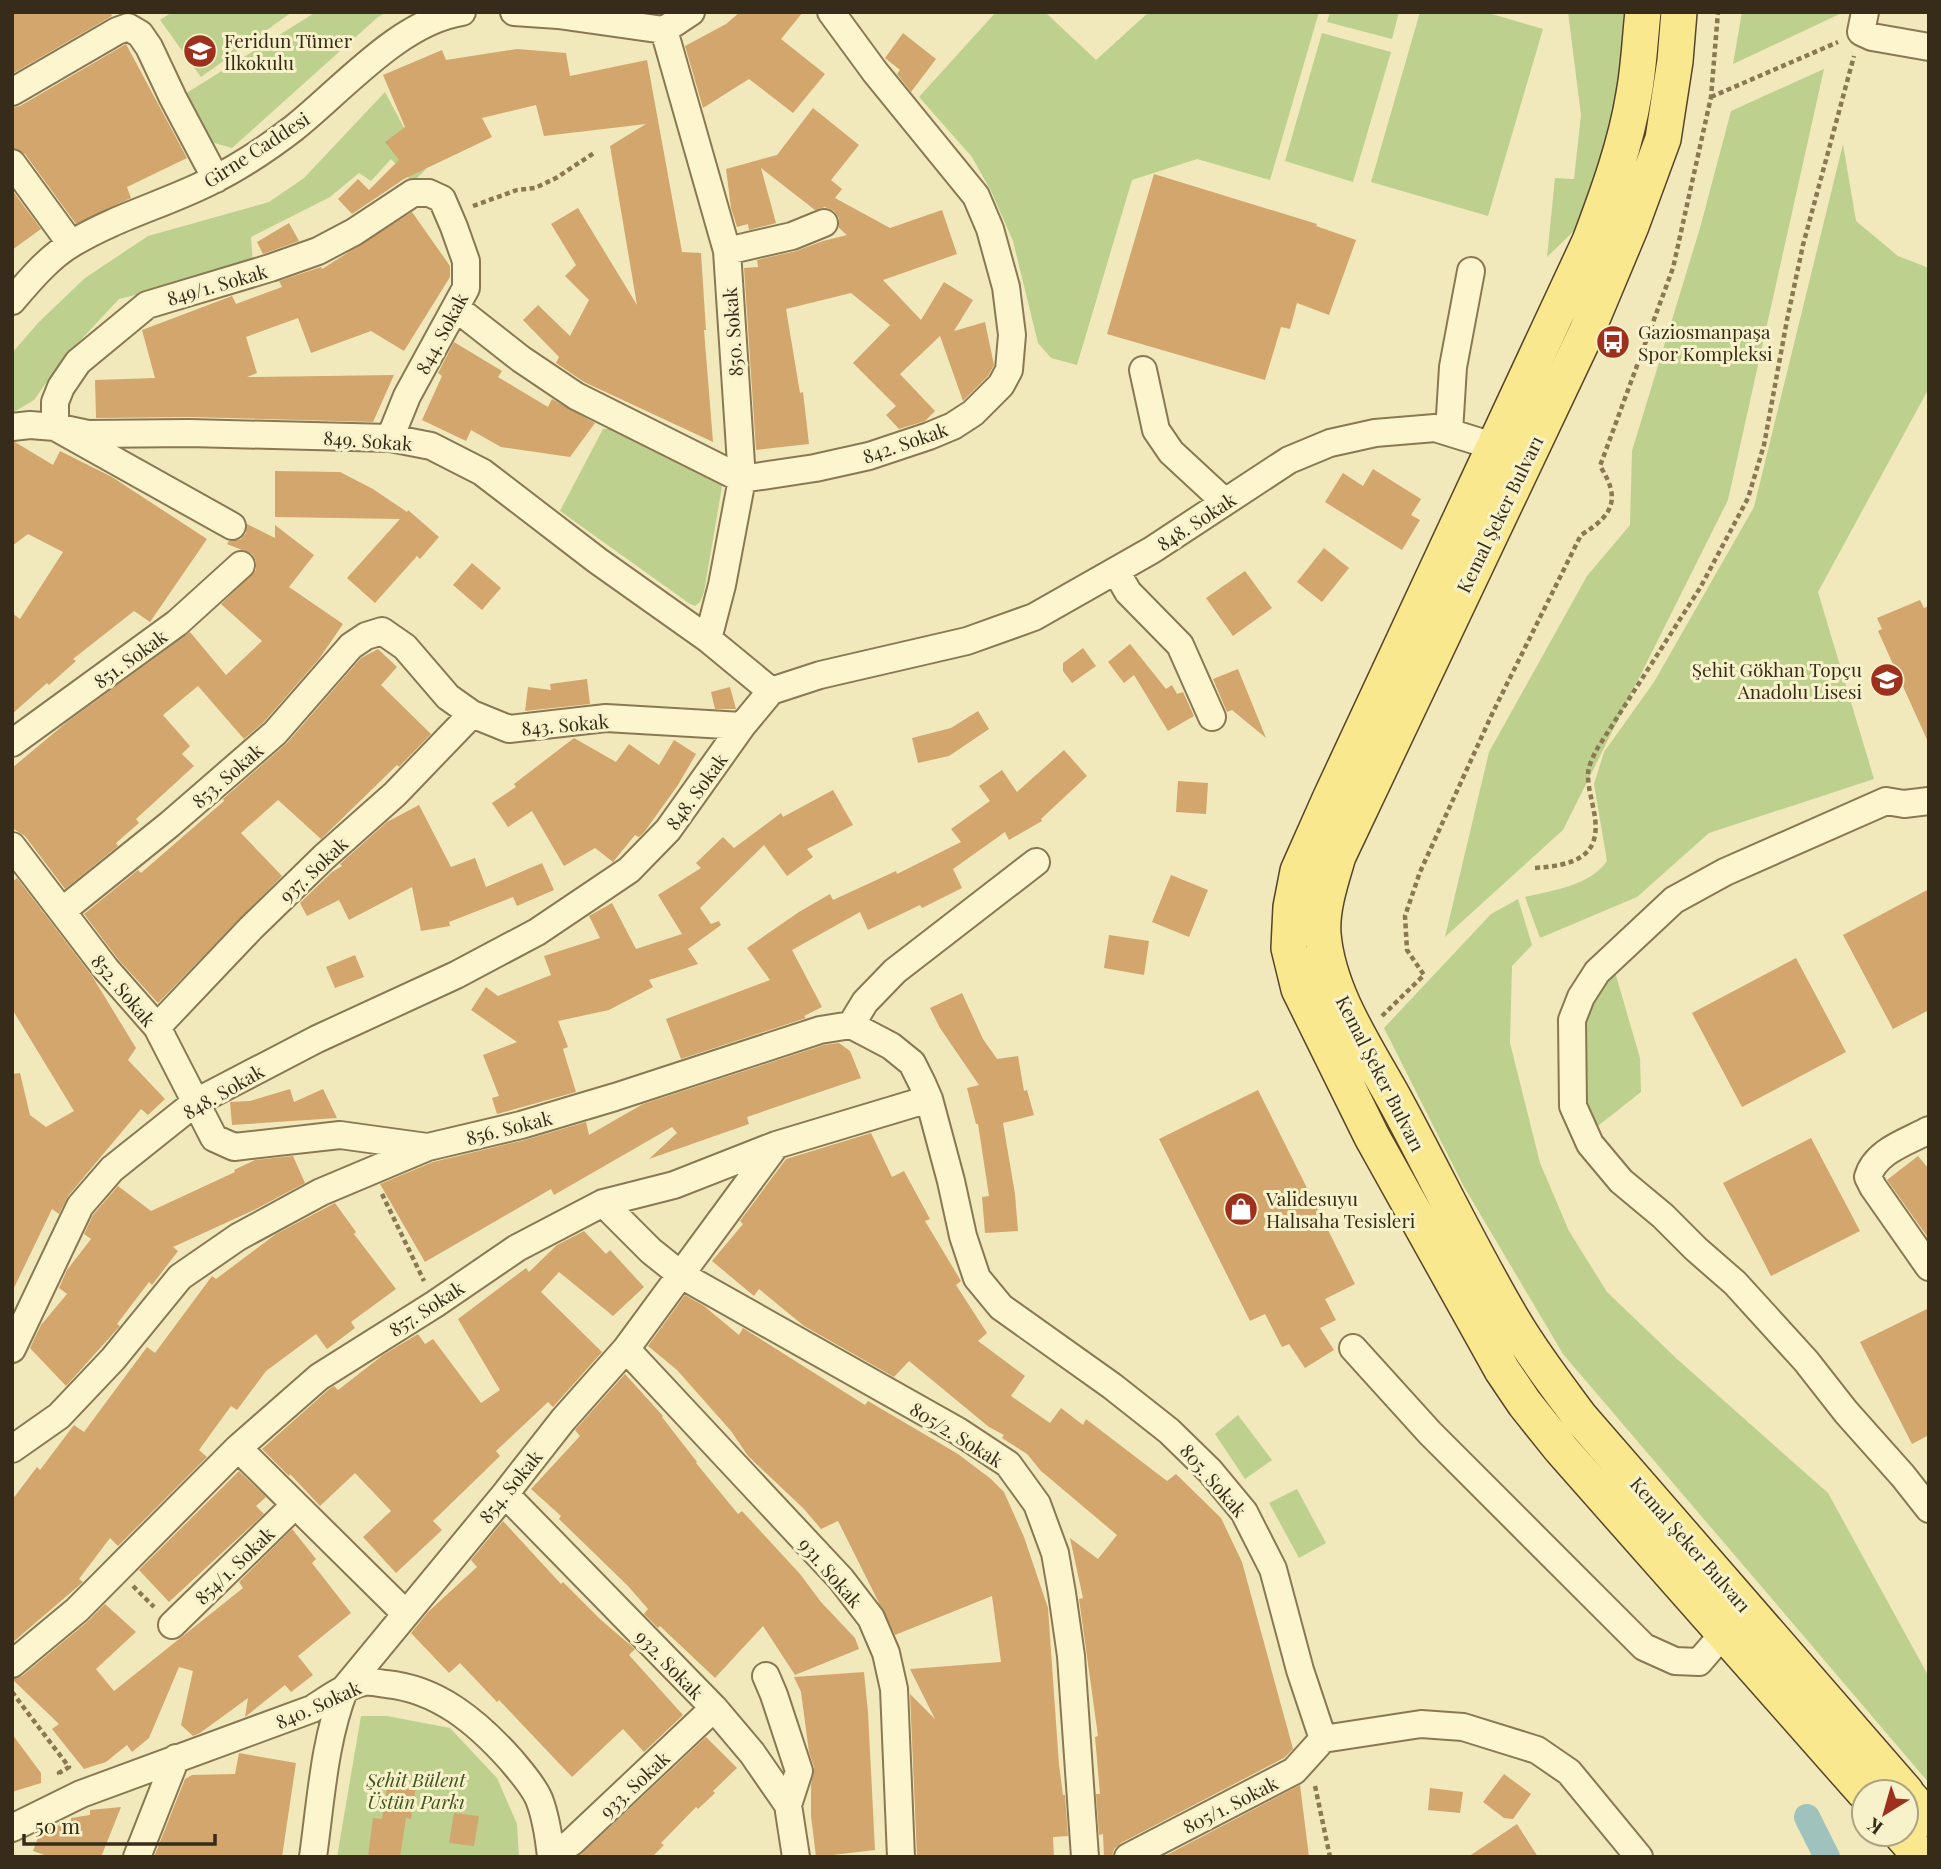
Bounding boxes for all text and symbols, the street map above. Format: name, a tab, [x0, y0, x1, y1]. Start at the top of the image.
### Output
place label: Feridun Tümer İlkokulu	[224, 27, 353, 75]
school or university icon: Feridun Tümer İlkokulu	[181, 32, 219, 70]
street label: Girne Caddesi	[198, 105, 314, 193]
street label: 849/1. Sokak	[164, 257, 271, 311]
street label: 850. Sokak	[716, 286, 748, 377]
street label: 844. Sokak	[409, 287, 474, 378]
place label: Gaziosmanpaşa Spor Kompleksi	[1638, 318, 1773, 366]
bus stop icon: Gaziosmanpaşa Spor Kompleksi	[1594, 323, 1632, 361]
street label: 842. Sokak	[859, 415, 952, 469]
street label: 849. Sokak	[323, 424, 414, 456]
street label: Kemal Şeker Bulvarı	[1450, 431, 1549, 597]
street label: 848. Sokak	[1151, 485, 1241, 556]
street label: 851. Sokak	[88, 622, 172, 693]
place label: Şehit Gökhan Topçu Anadolu Lisesi	[1692, 656, 1862, 704]
school or university icon: Şehit Gökhan Topçu Anadolu Lisesi	[1868, 661, 1906, 699]
street label: 843. Sokak	[520, 707, 610, 741]
street label: 853. Sokak	[186, 736, 269, 813]
street label: 848. Sokak	[659, 747, 733, 835]
street label: 937. Sokak	[273, 830, 354, 908]
street label: 852. Sokak	[86, 948, 162, 1032]
street label: Kemal Şeker Bulvarı	[1330, 991, 1432, 1156]
street label: 848. Sokak	[178, 1057, 269, 1125]
street label: 856. Sokak	[463, 1104, 555, 1150]
place label: Validesuyu Halısaha Tesisleri	[1265, 1185, 1416, 1233]
shop icon: Validesuyu Halısaha Tesisleri	[1222, 1190, 1260, 1228]
street label: 857. Sokak	[383, 1274, 469, 1342]
street label: 805/2. Sokak	[906, 1395, 1009, 1473]
street label: 805. Sokak	[1175, 1438, 1253, 1523]
street label: 854. Sokak	[472, 1443, 548, 1528]
street label: Kemal Şeker Bulvarı	[1625, 1471, 1757, 1618]
street label: 854/1. Sokak	[188, 1520, 280, 1610]
street label: 931. Sokak	[793, 1531, 869, 1613]
street label: 932. Sokak	[630, 1623, 710, 1705]
street label: 840. Sokak	[271, 1673, 365, 1734]
street label: 933. Sokak	[593, 1744, 675, 1823]
park label: Şehit Bülent Üstün Parkı	[365, 1766, 467, 1814]
street label: 805/1. Sokak	[1178, 1769, 1282, 1839]
north arrow	[1850, 1778, 1920, 1848]
scale bar	[24, 1802, 215, 1846]
text: 50 m	[35, 1811, 81, 1839]
text: K	[1861, 1813, 1887, 1842]

